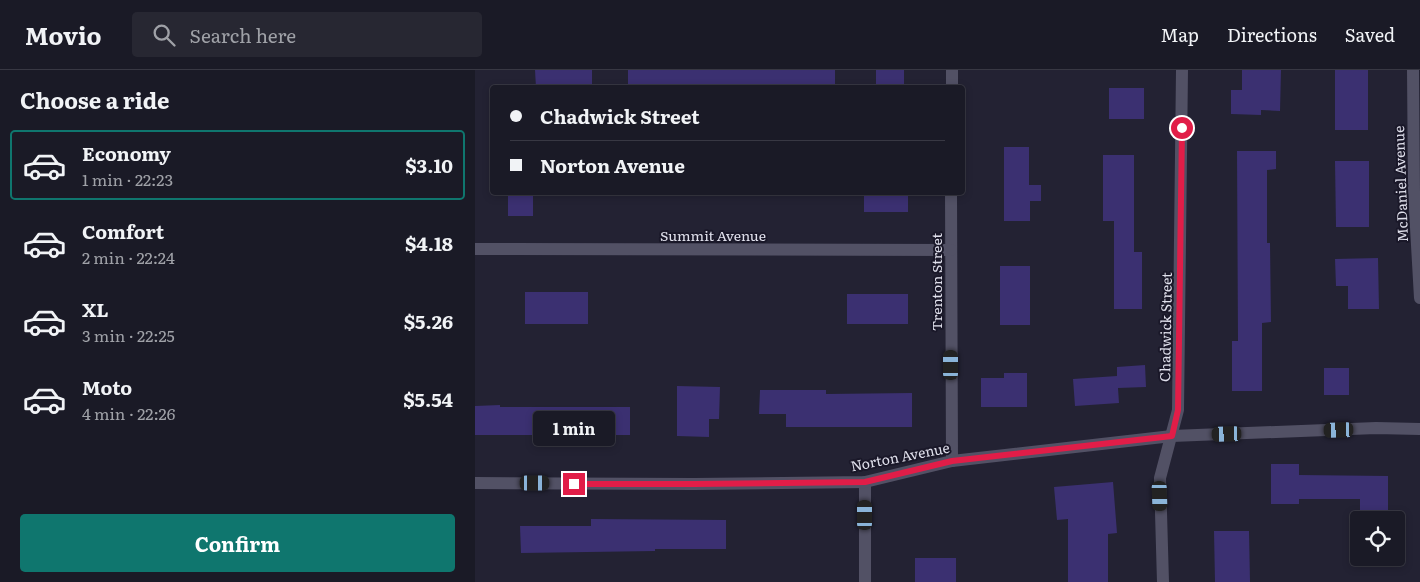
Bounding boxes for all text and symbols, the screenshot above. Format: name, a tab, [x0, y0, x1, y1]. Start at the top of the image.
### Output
search box	[132, 12, 482, 57]
text: Movio	[25, 17, 102, 52]
icon: search	[150, 21, 178, 49]
text: Search here	[190, 21, 296, 49]
text: Map	[1161, 21, 1199, 48]
text: Directions	[1227, 21, 1317, 48]
text: Saved	[1345, 21, 1395, 48]
text: Choose a ride	[20, 83, 169, 116]
text: Chadwick Street	[540, 102, 700, 130]
route start	[1171, 117, 1193, 139]
street label: McDaniel Avenue	[1388, 125, 1412, 243]
text: Economy	[82, 139, 171, 167]
icon: car	[22, 143, 67, 188]
text: $3.10	[405, 151, 453, 179]
text: Norton Avenue	[540, 151, 685, 179]
text: 1 min · 22:23	[82, 167, 173, 191]
text: Comfort	[82, 217, 164, 245]
icon: car	[22, 221, 67, 266]
street label: Summit Avenue	[660, 225, 766, 245]
text: $4.18	[405, 229, 453, 257]
street label: Trenton Street	[926, 233, 946, 331]
text: 2 min · 22:24	[82, 245, 175, 269]
street label: Chadwick Street	[1154, 272, 1176, 382]
text: XL	[82, 295, 109, 323]
icon: car	[22, 299, 67, 344]
text: $5.26	[404, 307, 453, 335]
text: 3 min · 22:25	[82, 323, 175, 347]
car	[943, 350, 958, 380]
text: Moto	[82, 373, 132, 401]
icon: car	[22, 377, 67, 422]
text: $5.54	[403, 385, 453, 413]
text: 4 min · 22:26	[82, 401, 175, 425]
callout: 1 min	[533, 412, 615, 446]
text: 1 min	[553, 416, 595, 440]
car	[1323, 422, 1354, 438]
car	[1211, 426, 1242, 442]
street label: Norton Avenue	[849, 437, 951, 475]
route end	[563, 473, 585, 495]
car	[520, 476, 550, 491]
car	[1151, 481, 1168, 511]
car	[857, 500, 872, 530]
map controls	[1350, 511, 1405, 566]
button: locate	[1350, 511, 1405, 566]
button: Confirm	[20, 514, 455, 572]

